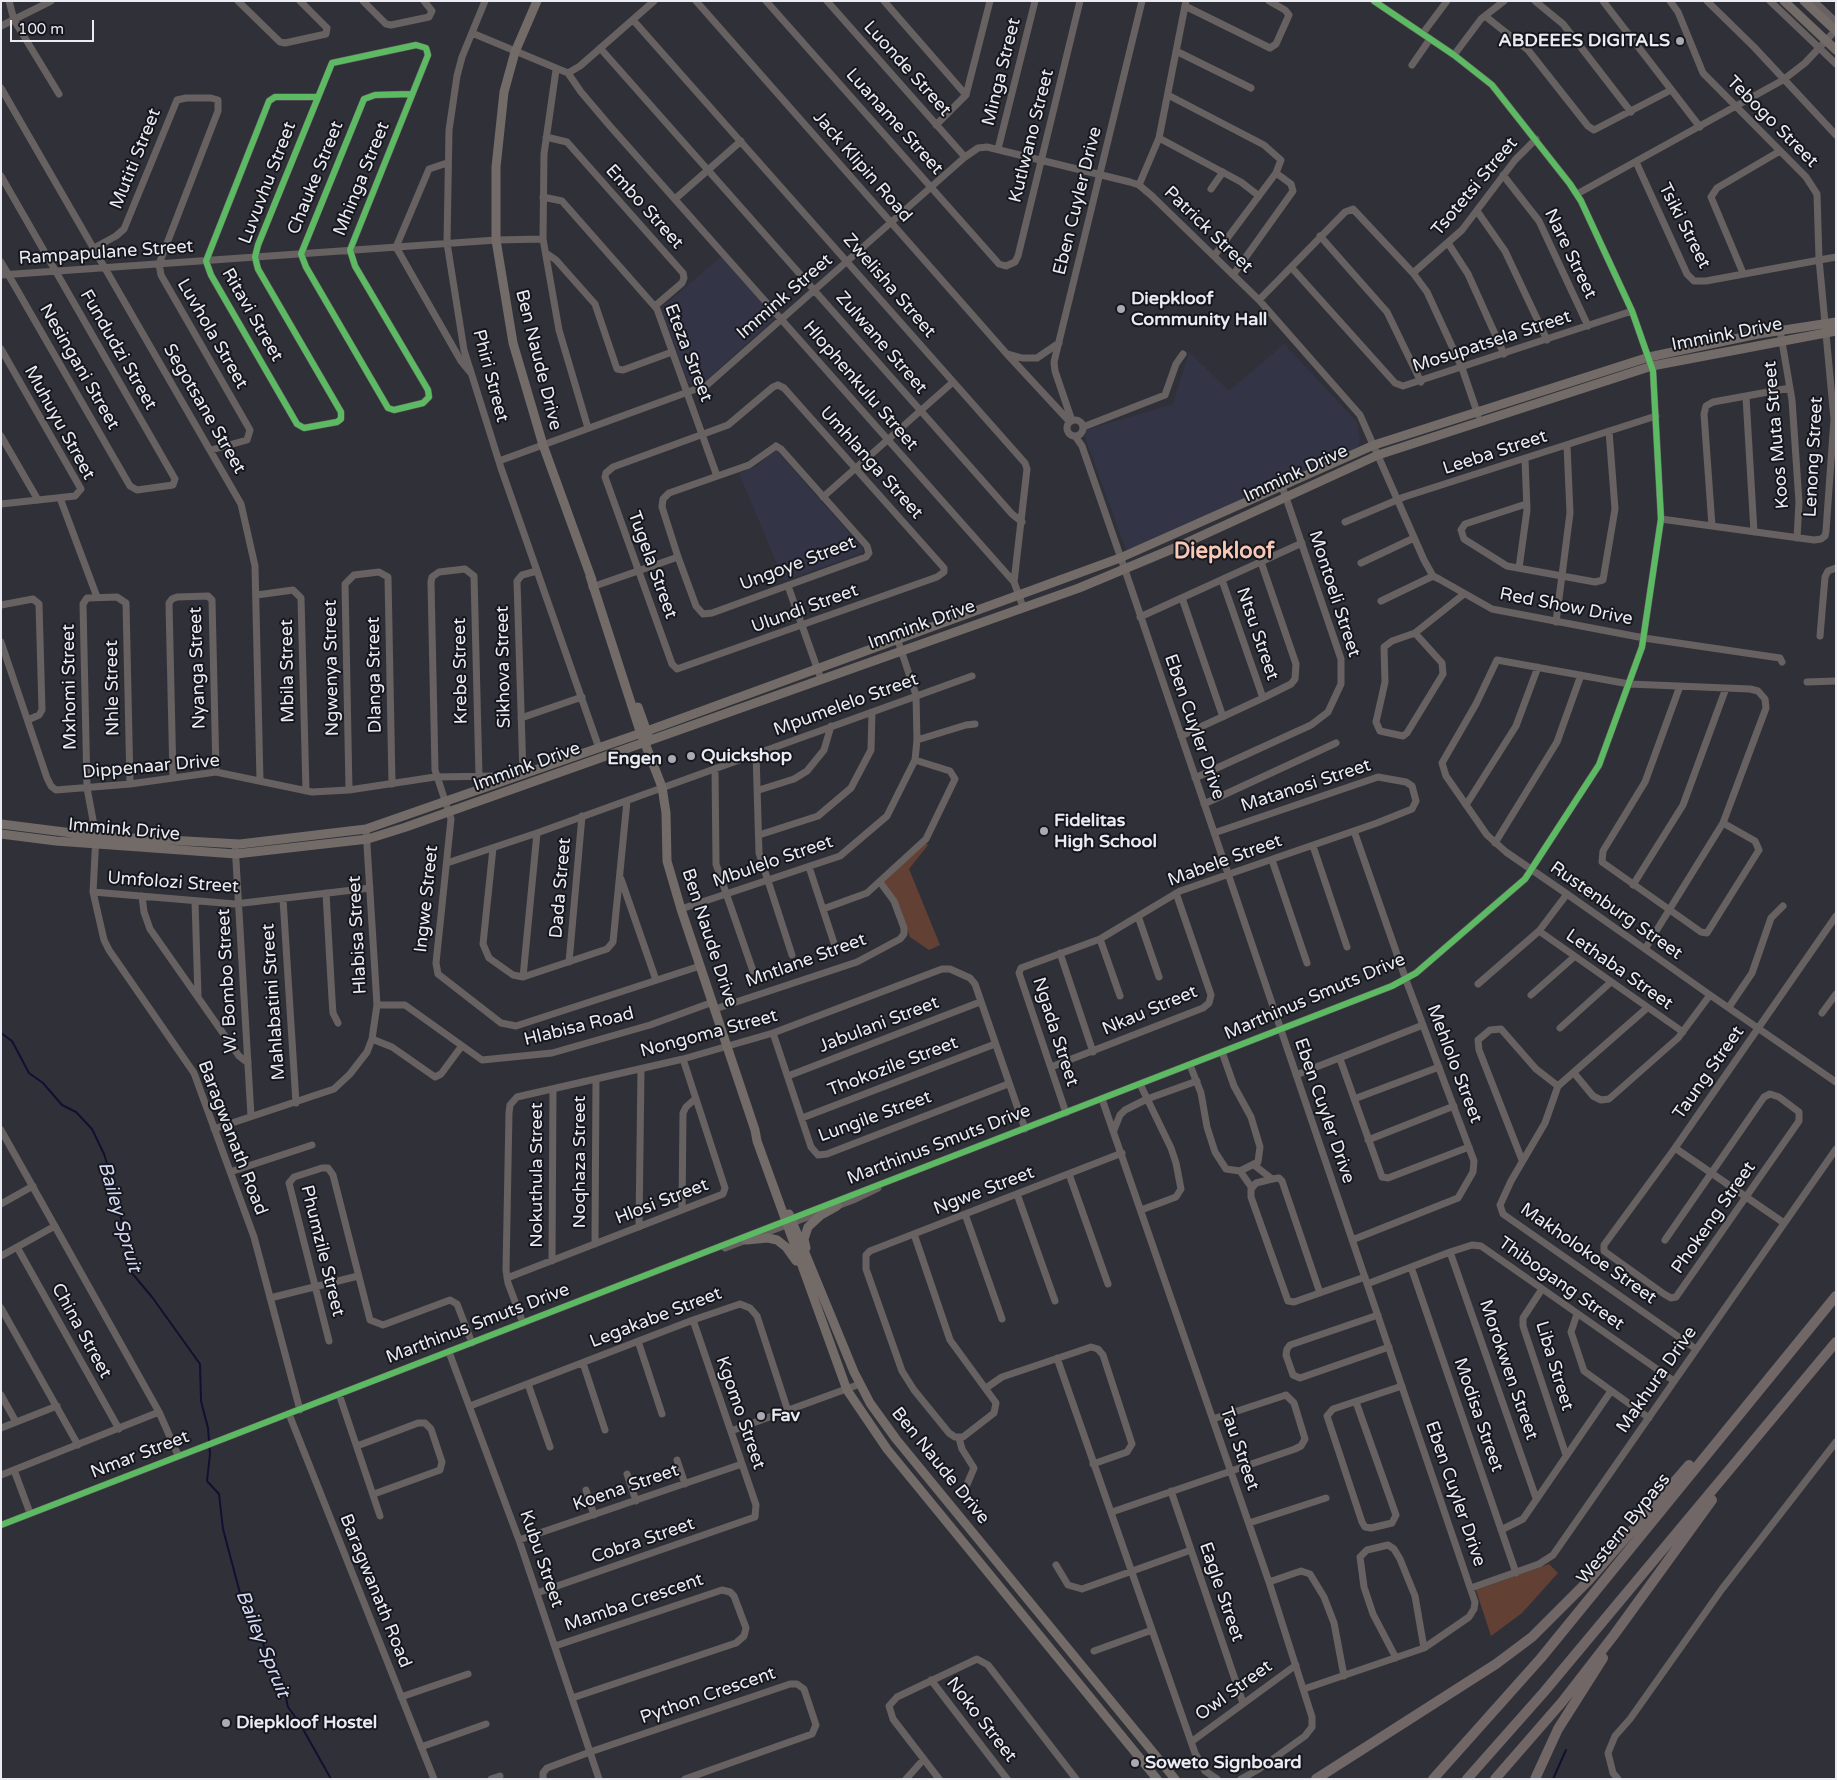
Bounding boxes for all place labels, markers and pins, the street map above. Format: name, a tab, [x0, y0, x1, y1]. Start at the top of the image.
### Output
place label: ABDEEES DIGITALS	[1498, 30, 1670, 52]
marker: ABDEEES DIGITALS	[1674, 35, 1686, 47]
place label: Diepkloof Community Hall	[1131, 288, 1267, 330]
marker: Diepkloof Community Hall	[1115, 303, 1127, 315]
place label: Quickshop	[701, 745, 792, 767]
place label: Engen	[607, 748, 662, 770]
marker: Quickshop	[685, 750, 697, 762]
marker: Engen	[666, 753, 678, 765]
place label: Fidelitas High School	[1054, 810, 1157, 852]
marker: Fidelitas High School	[1038, 825, 1050, 837]
place label: Fav	[771, 1405, 800, 1427]
marker: Fav	[755, 1410, 767, 1422]
place label: Diepkloof Hostel	[236, 1712, 377, 1734]
marker: Diepkloof Hostel	[220, 1717, 232, 1729]
place label: Soweto Signboard	[1145, 1752, 1302, 1774]
marker: Soweto Signboard	[1129, 1757, 1141, 1769]

